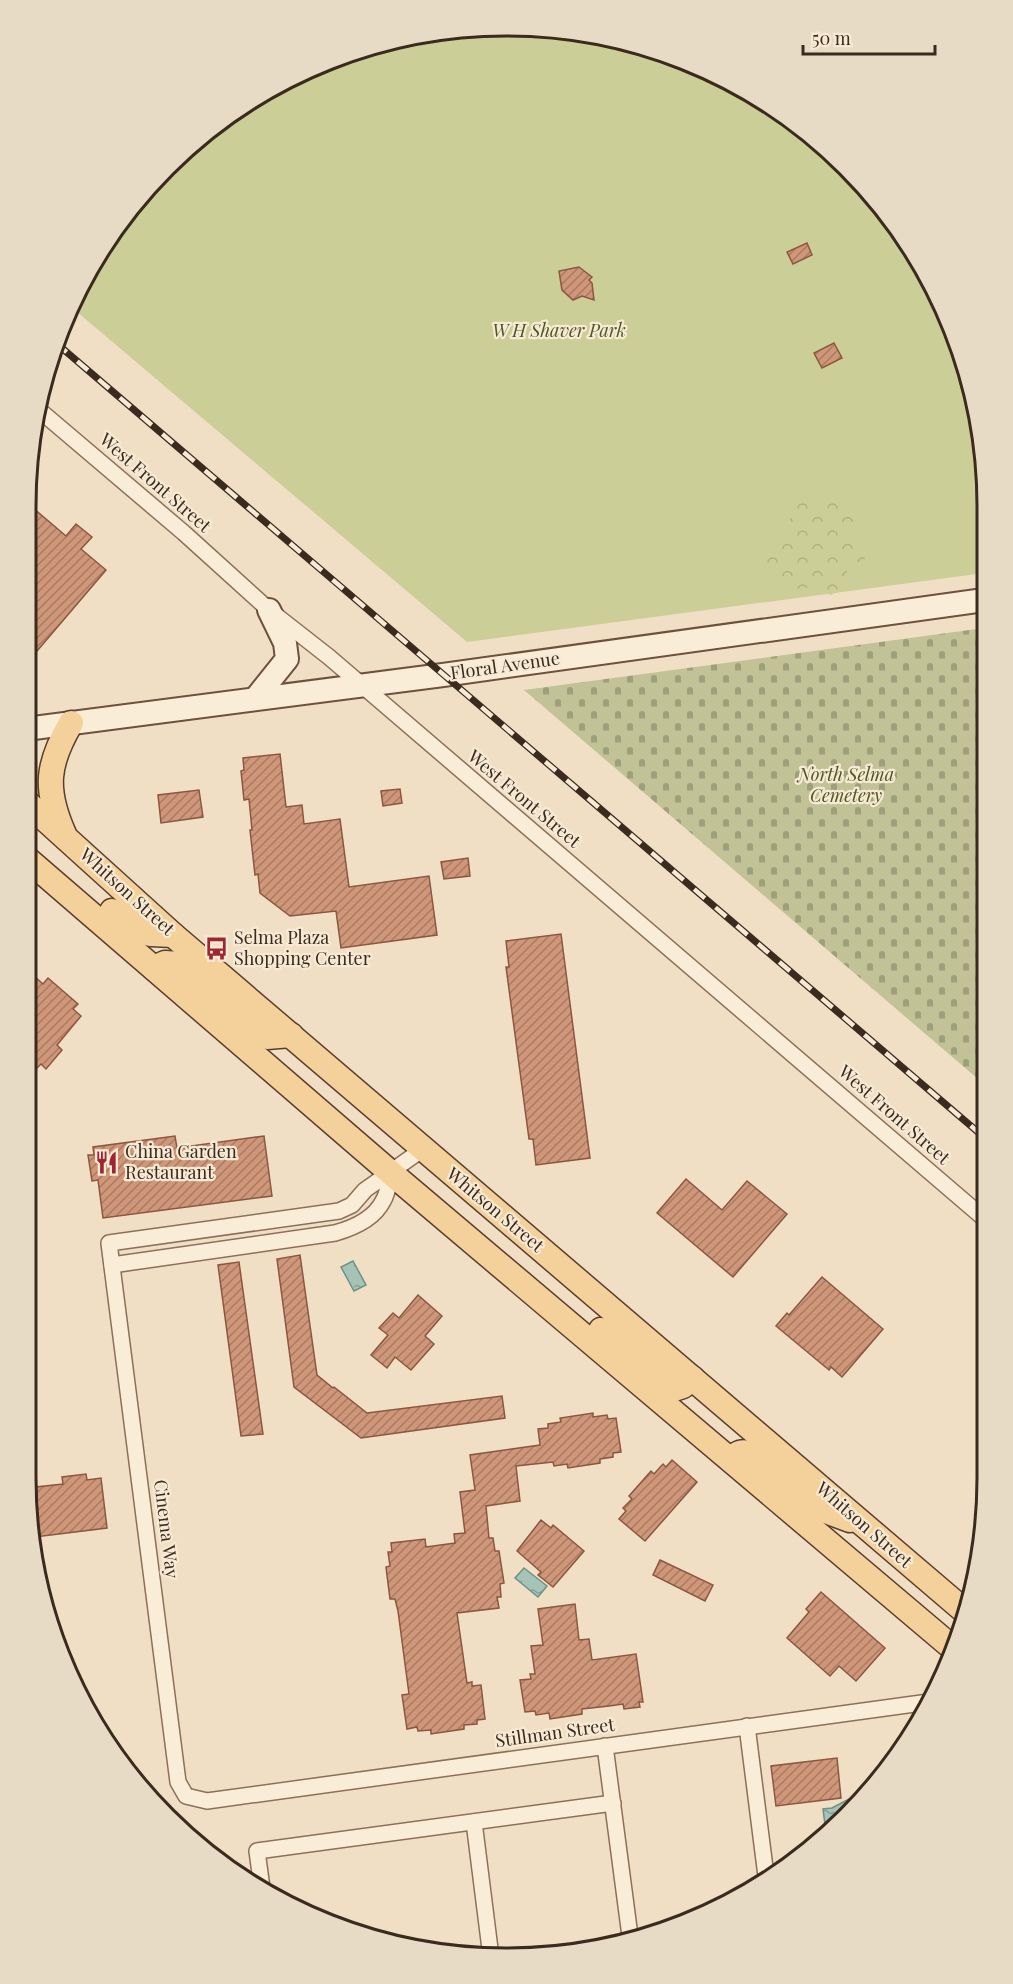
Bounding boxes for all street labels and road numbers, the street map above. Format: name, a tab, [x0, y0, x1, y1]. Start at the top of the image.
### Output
street label: West Front Street	[94, 427, 217, 538]
street label: Floral Avenue	[449, 645, 561, 685]
street label: West Front Street	[462, 743, 587, 853]
street label: Whitson Street	[74, 842, 181, 941]
street label: West Front Street	[833, 1059, 956, 1170]
street label: Whitson Street	[441, 1161, 550, 1257]
street label: Whitson Street	[811, 1475, 918, 1573]
street label: Cinema Way	[149, 1478, 185, 1580]
street label: Stillman Street	[494, 1712, 617, 1752]

